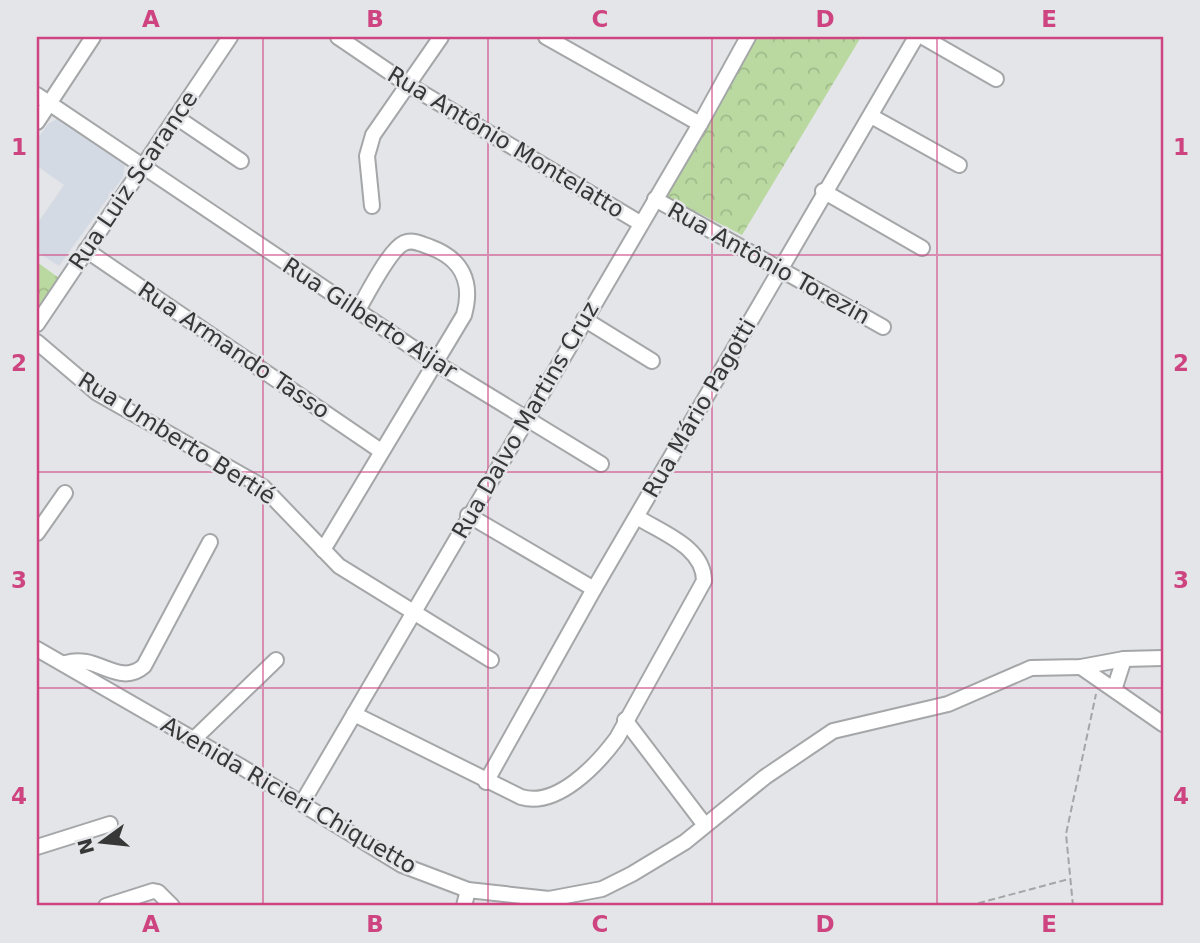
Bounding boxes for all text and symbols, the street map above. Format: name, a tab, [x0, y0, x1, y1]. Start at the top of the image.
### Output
text: A	[142, 6, 160, 32]
text: B	[366, 6, 384, 32]
text: C	[592, 6, 608, 32]
text: D	[815, 6, 835, 32]
text: E	[1041, 6, 1057, 32]
street label: Rua Antônio Montelatto	[383, 61, 629, 223]
street label: Rua Luiz Scarance	[64, 86, 202, 274]
text: 1	[11, 134, 27, 160]
text: 1	[1173, 134, 1189, 160]
street label: Rua Antônio Torezin	[663, 197, 875, 329]
street label: Rua Gilberto Aijar	[278, 252, 462, 384]
street label: Rua Armando Tasso	[133, 276, 335, 424]
street label: Rua Dalvo Martins Cruz	[446, 297, 604, 543]
street label: Rua Mário Pagotti	[637, 314, 761, 502]
text: 2	[11, 350, 27, 376]
text: 2	[1173, 350, 1189, 376]
street label: Rua Umberto Bertié	[74, 367, 280, 509]
text: 3	[11, 567, 27, 593]
text: 3	[1173, 567, 1189, 593]
street label: Avenida Ricieri Chiquetto	[157, 711, 421, 879]
text: 4	[11, 783, 27, 809]
text: 4	[1173, 783, 1189, 809]
north arrow	[66, 806, 136, 876]
text: N	[73, 836, 98, 857]
text: A	[142, 911, 160, 937]
text: B	[366, 911, 384, 937]
text: C	[592, 911, 608, 937]
text: D	[815, 911, 835, 937]
text: E	[1041, 911, 1057, 937]

